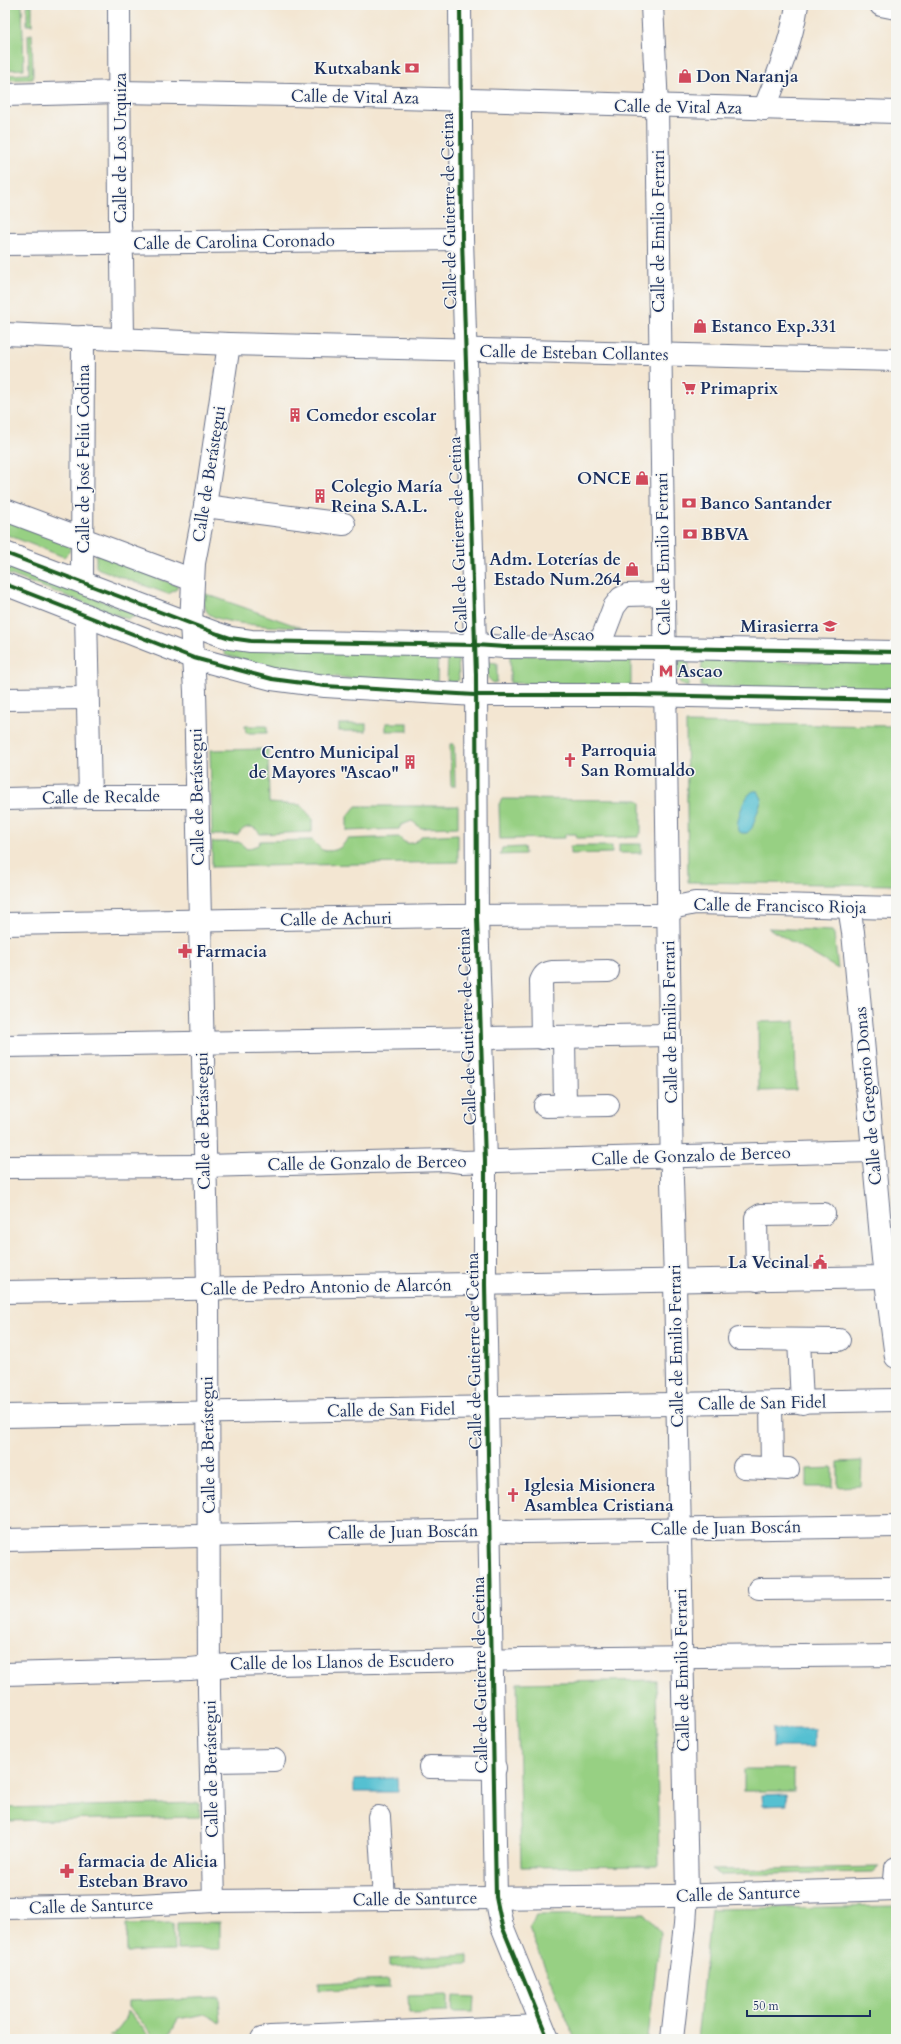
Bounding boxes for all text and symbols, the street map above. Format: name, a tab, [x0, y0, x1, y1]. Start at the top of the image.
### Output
place label: Kutxabank	[314, 57, 401, 80]
bank icon: Kutxabank	[404, 60, 420, 76]
place label: Don Naranja	[696, 65, 799, 88]
shop icon: Don Naranja	[677, 68, 693, 84]
street label: Calle de Los Urquiza	[109, 72, 132, 223]
street label: Calle de Vital Aza	[291, 84, 420, 110]
street label: Calle de Vital Aza	[614, 94, 743, 120]
street label: Calle de Gutierre de Cetina	[436, 112, 462, 310]
street label: Calle de Emilio Ferrari	[647, 149, 670, 313]
street label: Calle de Carolina Coronado	[133, 229, 335, 255]
place label: Estanco Exp.331	[711, 315, 837, 338]
shop icon: Estanco Exp.331	[692, 318, 708, 334]
street label: Calle de Esteban Collantes	[479, 340, 669, 366]
street label: Calle de José Feliú Codina	[72, 364, 95, 553]
place label: Primaprix	[700, 377, 779, 400]
supermarket icon: Primaprix	[681, 380, 697, 396]
street label: Calle de Berástegui	[187, 404, 231, 544]
place label: Comedor escolar	[306, 404, 437, 427]
building icon: Comedor escolar	[287, 407, 303, 423]
street label: Calle de Gutierre de Cetina	[443, 435, 473, 634]
place label: ONCE	[577, 467, 631, 490]
shop icon: ONCE	[634, 470, 650, 486]
street label: Calle de Emilio Ferrari	[650, 472, 676, 636]
place label: Colegio María Reina S.A.L.	[331, 475, 443, 518]
building icon: Colegio María Reina S.A.L.	[312, 488, 328, 504]
place label: Banco Santander	[700, 492, 832, 515]
bank icon: Banco Santander	[681, 495, 697, 511]
place label: BBVA	[701, 523, 749, 546]
bank icon: BBVA	[682, 526, 698, 542]
place label: Adm. Loterías de Estado Num.264	[489, 548, 621, 591]
shop icon: Adm. Loterías de Estado Num.264	[624, 561, 640, 577]
place label: Mirasierra	[740, 615, 820, 638]
school or university icon: Mirasierra	[822, 618, 838, 634]
street label: Calle de Ascao	[489, 622, 595, 646]
place label: Ascao	[677, 660, 723, 683]
metro station icon: Ascao	[658, 663, 674, 679]
street label: Calle de Berástegui	[184, 728, 210, 866]
place label: Parroquia San Romualdo	[581, 739, 695, 782]
place label: Centro Municipal de Mayores "Ascao"	[249, 741, 399, 784]
church icon: Parroquia San Romualdo	[562, 752, 578, 768]
building icon: Centro Municipal de Mayores "Ascao"	[402, 754, 418, 770]
street label: Calle de Recalde	[42, 784, 160, 810]
street label: Calle de Francisco Rioja	[693, 893, 867, 919]
street label: Calle de Achuri	[280, 907, 392, 931]
street label: Calle de Gutierre de Cetina	[452, 927, 482, 1126]
place label: Farmacia	[196, 940, 267, 963]
street label: Calle de Emilio Ferrari	[657, 940, 683, 1104]
pharmacy icon: Farmacia	[177, 943, 193, 959]
street label: Calle de Gregorio Donas	[849, 1005, 887, 1186]
street label: Calle de Berástegui	[190, 1052, 216, 1190]
street label: Calle de Gonzalo de Berceo	[591, 1141, 791, 1171]
street label: Calle de Gonzalo de Berceo	[267, 1150, 467, 1176]
place label: La Vecinal	[728, 1251, 809, 1274]
street label: Calle de Gutierre de Cetina	[461, 1252, 487, 1450]
public building icon: La Vecinal	[812, 1254, 828, 1270]
street label: Calle de Emilio Ferrari	[663, 1264, 689, 1428]
street label: Calle de Pedro Antonio de Alarcón	[200, 1273, 452, 1301]
street label: Calle de Berástegui	[195, 1376, 221, 1514]
street label: Calle de San Fidel	[698, 1390, 827, 1416]
street label: Calle de San Fidel	[327, 1397, 456, 1423]
place label: Iglesia Misionera Asamblea Cristiana	[524, 1474, 674, 1517]
church icon: Iglesia Misionera Asamblea Cristiana	[505, 1487, 521, 1503]
street label: Calle de Juan Boscán	[651, 1515, 802, 1541]
street label: Calle de Juan Boscán	[328, 1519, 479, 1545]
street label: Calle de Gutierre de Cetina	[467, 1576, 493, 1774]
street label: Calle de Emilio Ferrari	[669, 1588, 695, 1752]
street label: Calle de los Llanos de Escudero	[230, 1649, 454, 1675]
street label: Calle de Berástegui	[198, 1700, 224, 1838]
place label: farmacia de Alicia Esteban Bravo	[78, 1850, 218, 1893]
pharmacy icon: farmacia de Alicia Esteban Bravo	[59, 1863, 75, 1879]
street label: Calle de Santurce	[675, 1880, 801, 1908]
street label: Calle de Santurce	[353, 1886, 477, 1912]
street label: Calle de Santurce	[28, 1892, 154, 1920]
scale bar	[747, 1992, 870, 2018]
text: 50 m	[753, 1998, 780, 2014]

